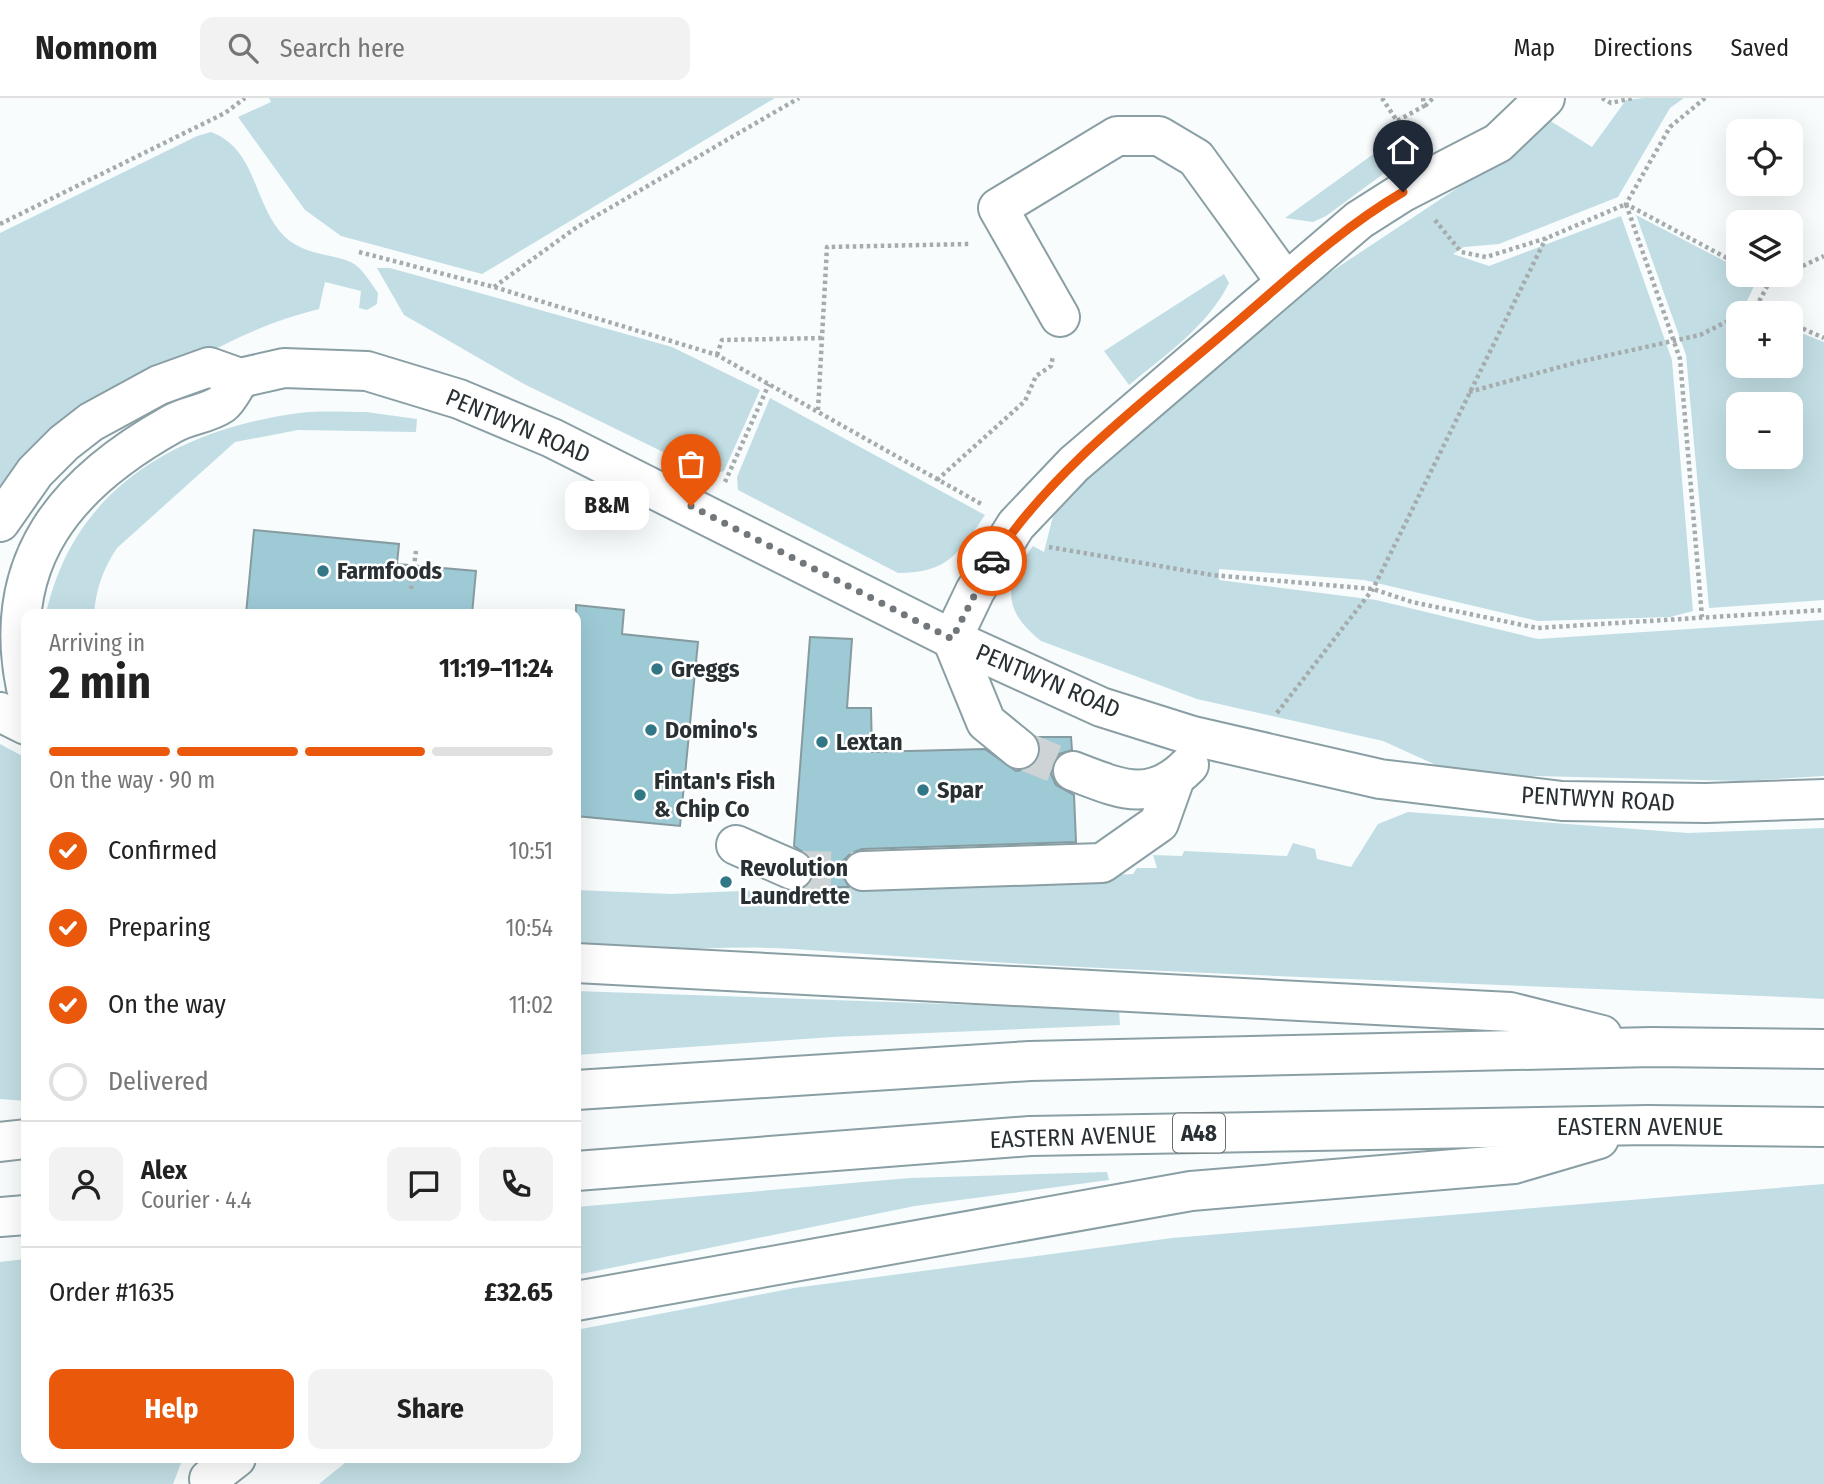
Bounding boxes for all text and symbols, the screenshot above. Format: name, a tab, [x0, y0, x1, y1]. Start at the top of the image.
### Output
search box	[200, 17, 690, 80]
text: Nomnom	[35, 28, 158, 68]
icon: search	[224, 29, 262, 67]
text: Search here	[280, 33, 405, 64]
text: Map	[1514, 34, 1555, 62]
text: Directions	[1593, 34, 1692, 62]
text: Saved	[1730, 34, 1789, 62]
map controls	[1726, 119, 1803, 469]
button: locate	[1726, 119, 1803, 196]
pin	[1373, 120, 1433, 192]
icon: home	[1384, 131, 1422, 169]
button: layers	[1726, 210, 1803, 287]
button: +	[1726, 301, 1803, 378]
street label: PENTWYN ROAD	[442, 383, 594, 469]
button: −	[1726, 392, 1803, 469]
pin	[661, 434, 721, 506]
icon: bag	[672, 445, 710, 483]
callout: B&M	[565, 482, 649, 530]
text: B&M	[584, 491, 630, 519]
courier	[957, 526, 1027, 596]
icon: car	[973, 542, 1011, 580]
place label: Farmfoods	[337, 557, 443, 585]
marker: Farmfoods	[315, 563, 331, 579]
text: Arriving in	[49, 629, 145, 657]
street label: PENTWYN ROAD	[972, 638, 1124, 724]
text: 11:19–11:24	[439, 653, 553, 684]
text: 2 min	[49, 655, 151, 710]
place label: Greggs	[671, 655, 740, 683]
marker: Greggs	[649, 661, 665, 677]
place label: Domino's	[665, 716, 758, 744]
marker: Domino's	[643, 722, 659, 738]
place label: Lextan	[836, 728, 903, 756]
marker: Lextan	[814, 734, 830, 750]
text: On the way · 90 m	[49, 766, 215, 794]
place label: Fintan's Fish & Chip Co	[654, 767, 775, 823]
place label: Spar	[937, 776, 983, 804]
street label: PENTWYN ROAD	[1520, 781, 1676, 817]
marker: Spar	[915, 782, 931, 798]
marker: Fintan's Fish & Chip Co	[632, 787, 648, 803]
icon: check	[49, 832, 87, 870]
text: Confirmed	[108, 835, 218, 866]
text: 10:51	[509, 837, 553, 865]
place label: Revolution Laundrette	[740, 854, 850, 910]
marker: Revolution Laundrette	[718, 874, 734, 890]
icon: check	[49, 909, 87, 947]
text: Preparing	[108, 912, 210, 943]
text: 10:54	[505, 914, 553, 942]
icon: check	[49, 986, 87, 1024]
text: On the way	[108, 989, 226, 1020]
text: 11:02	[509, 991, 553, 1019]
text: Delivered	[108, 1066, 209, 1097]
street label: EASTERN AVENUE	[1557, 1113, 1723, 1141]
road number: A48	[1173, 1114, 1225, 1152]
street label: EASTERN AVENUE	[989, 1120, 1157, 1154]
button: person	[49, 1147, 123, 1221]
button: chat	[387, 1147, 461, 1221]
button: phone	[479, 1147, 553, 1221]
text: Alex	[141, 1155, 187, 1186]
text: Courier · 4.4	[141, 1186, 252, 1214]
text: Order #1635	[49, 1277, 174, 1308]
text: £32.65	[484, 1277, 553, 1308]
button: Help	[49, 1369, 294, 1449]
button: Share	[308, 1369, 553, 1449]

